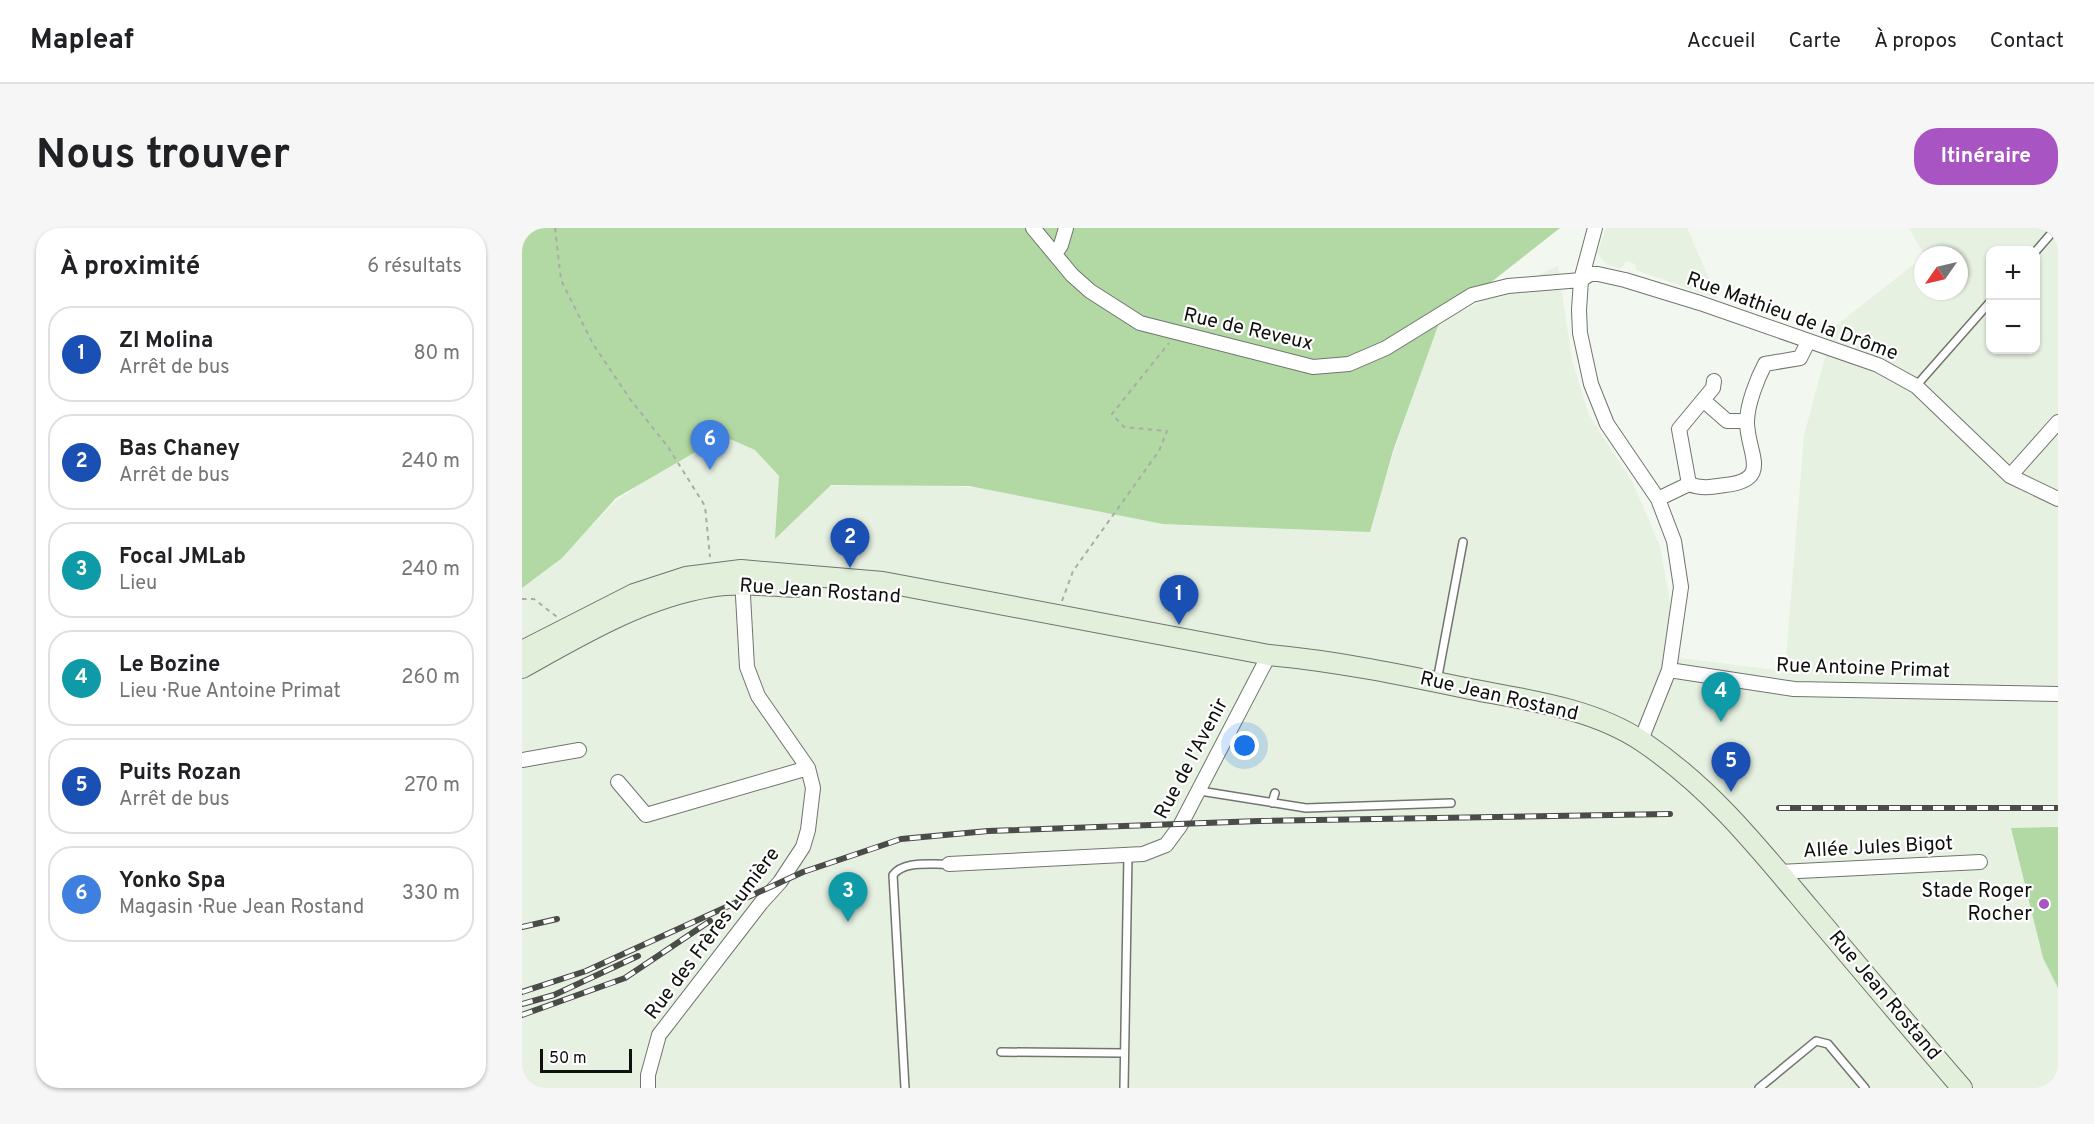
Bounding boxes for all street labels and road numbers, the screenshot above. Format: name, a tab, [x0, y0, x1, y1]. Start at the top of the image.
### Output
street label: Rue Mathieu de la Drôme	[1683, 267, 1901, 367]
street label: Rue de Reveux	[1181, 302, 1315, 358]
street label: Rue Jean Rostand	[738, 573, 902, 611]
street label: Rue Antoine Primat	[1776, 653, 1950, 685]
street label: Rue Jean Rostand	[1417, 666, 1581, 728]
street label: Rue de l'Avenir	[1149, 694, 1235, 824]
street label: Allée Jules Bigot	[1802, 831, 1954, 865]
street label: Rue des Frères Lumière	[640, 843, 786, 1025]
street label: Rue Jean Rostand	[1822, 926, 1946, 1066]

